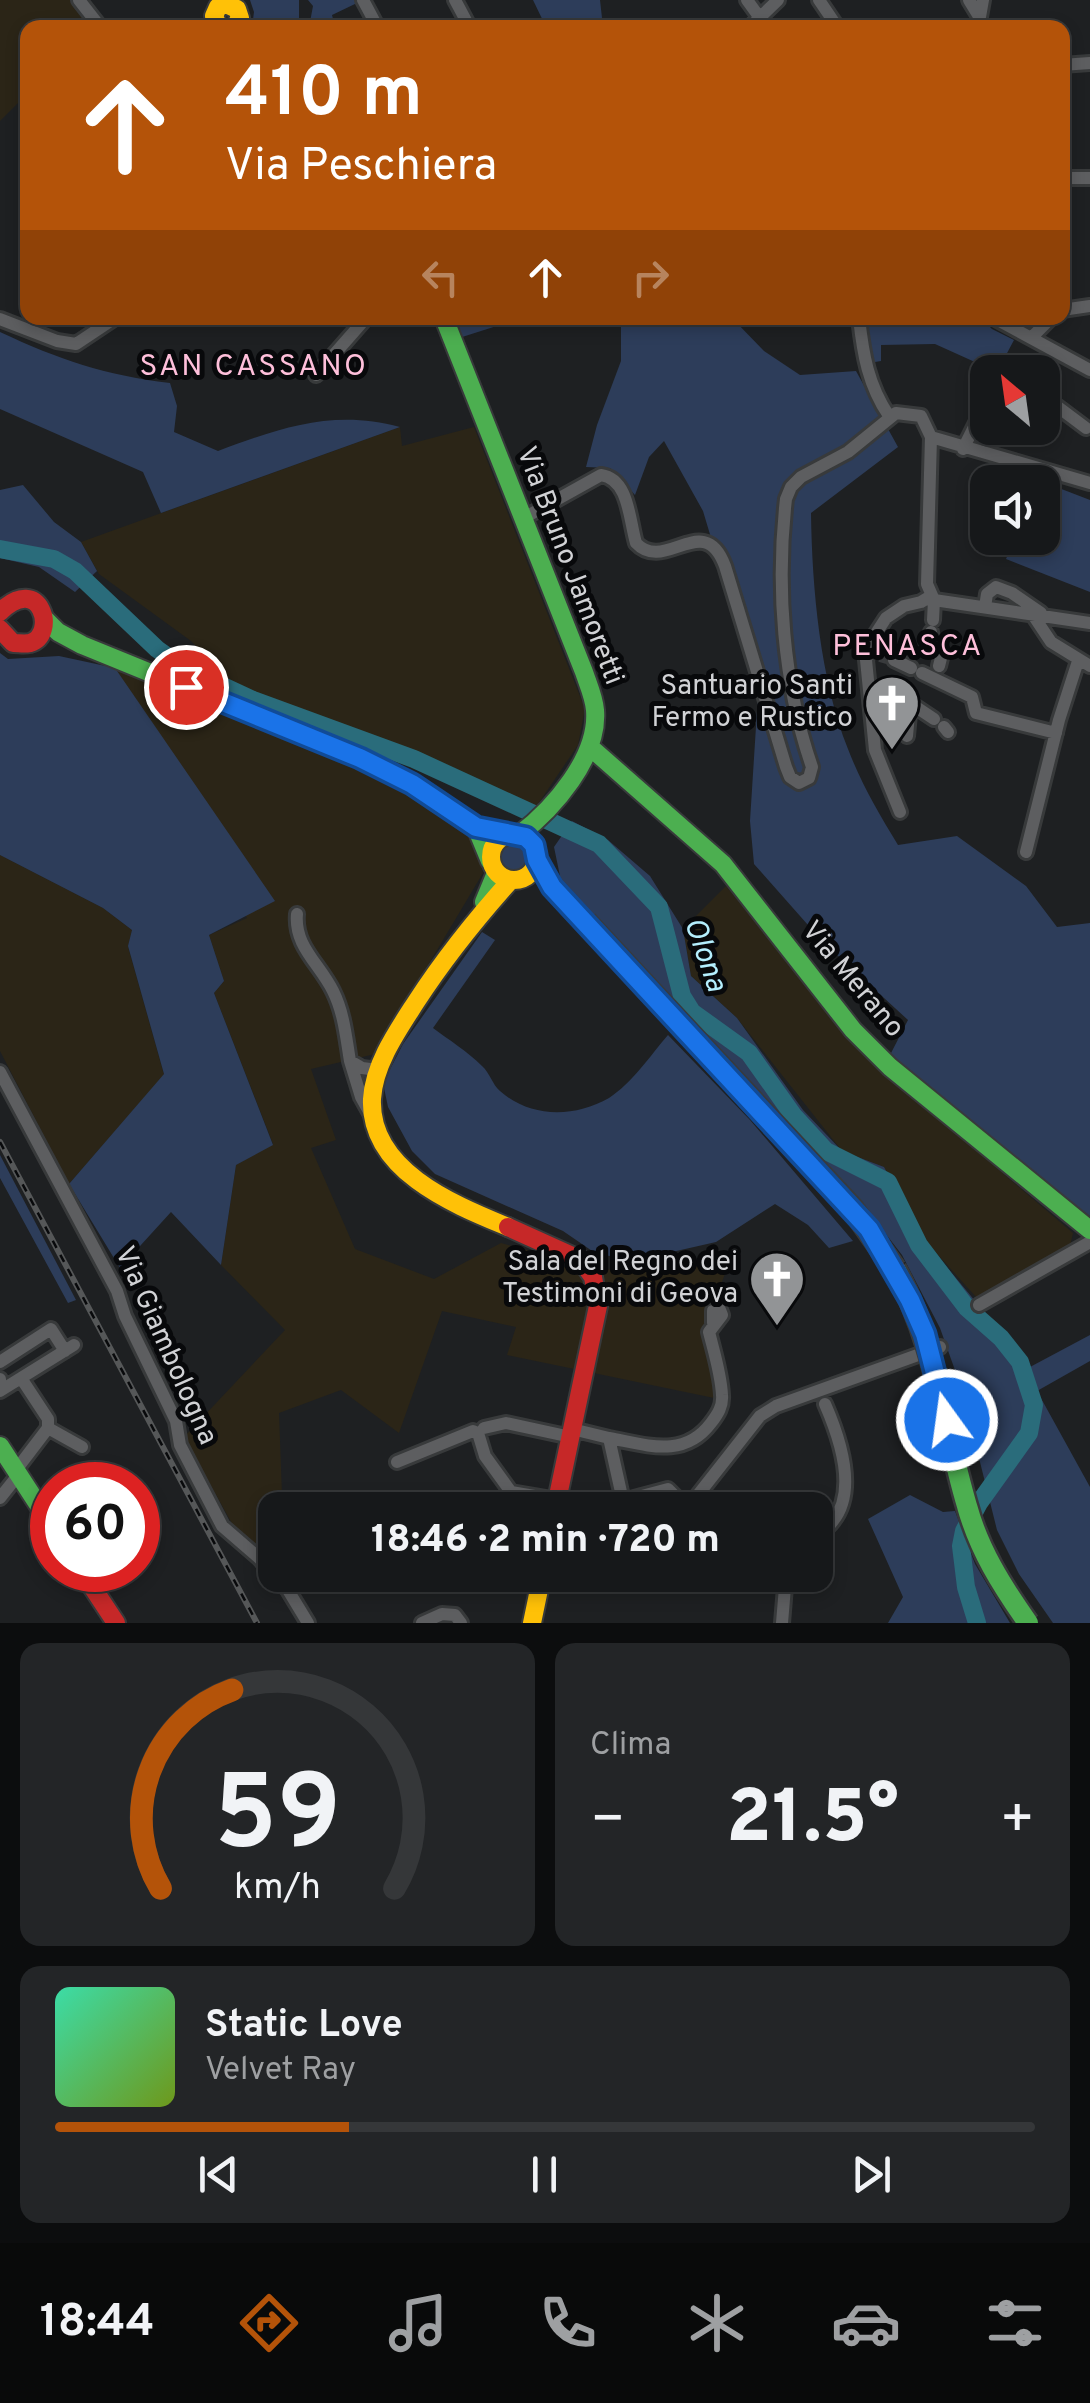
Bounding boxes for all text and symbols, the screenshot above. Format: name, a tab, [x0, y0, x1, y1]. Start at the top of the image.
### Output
text: 410 m	[225, 52, 423, 141]
icon: ahead	[60, 60, 190, 190]
text: Via Peschiera	[225, 139, 497, 196]
icon: left	[413, 250, 468, 305]
icon: ahead	[518, 250, 573, 305]
icon: right	[623, 250, 678, 305]
district label: SAN CASSANO	[139, 349, 369, 386]
north arrow	[970, 355, 1060, 445]
map controls	[970, 355, 1060, 555]
street label: Via Bruno Jamoretti	[507, 442, 631, 690]
button: sound	[970, 465, 1060, 555]
district label: PENASCA	[832, 629, 984, 666]
pin	[144, 645, 229, 730]
icon: arrive	[159, 660, 214, 715]
place label: Santuario Santi Fermo e Rustico	[652, 669, 853, 737]
church icon: Santuario Santi Fermo e Rustico	[862, 673, 922, 752]
water label: Olona	[674, 913, 734, 997]
street label: Via Merano	[793, 914, 911, 1046]
street label: Via Giambologna	[105, 1241, 225, 1451]
place label: Sala del Regno dei Testimoni di Geova	[502, 1245, 738, 1313]
church icon: Sala del Regno dei Testimoni di Geova	[747, 1249, 807, 1328]
position arrow	[895, 1368, 999, 1472]
speed limit sign: 60	[30, 1462, 160, 1592]
text: 18:46 · 2 min · 720 m	[371, 1517, 720, 1566]
text: Clima	[590, 1726, 671, 1766]
text: 59	[214, 1754, 341, 1886]
text: 21.5°	[726, 1774, 899, 1869]
text: −	[590, 1787, 625, 1857]
text: +	[1000, 1787, 1035, 1857]
text: km/h	[234, 1866, 321, 1912]
text: Static Love	[205, 2002, 403, 2051]
text: Velvet Ray	[205, 2051, 356, 2091]
icon: previous	[191, 2147, 246, 2202]
icon: pause	[517, 2147, 572, 2202]
icon: next	[844, 2147, 899, 2202]
icon: directions	[234, 2288, 304, 2358]
icon: music	[383, 2288, 453, 2358]
icon: phone	[533, 2288, 603, 2358]
icon: climate	[682, 2288, 752, 2358]
icon: car	[831, 2288, 901, 2358]
icon: filters	[980, 2288, 1050, 2358]
text: 18:44	[40, 2295, 155, 2352]

